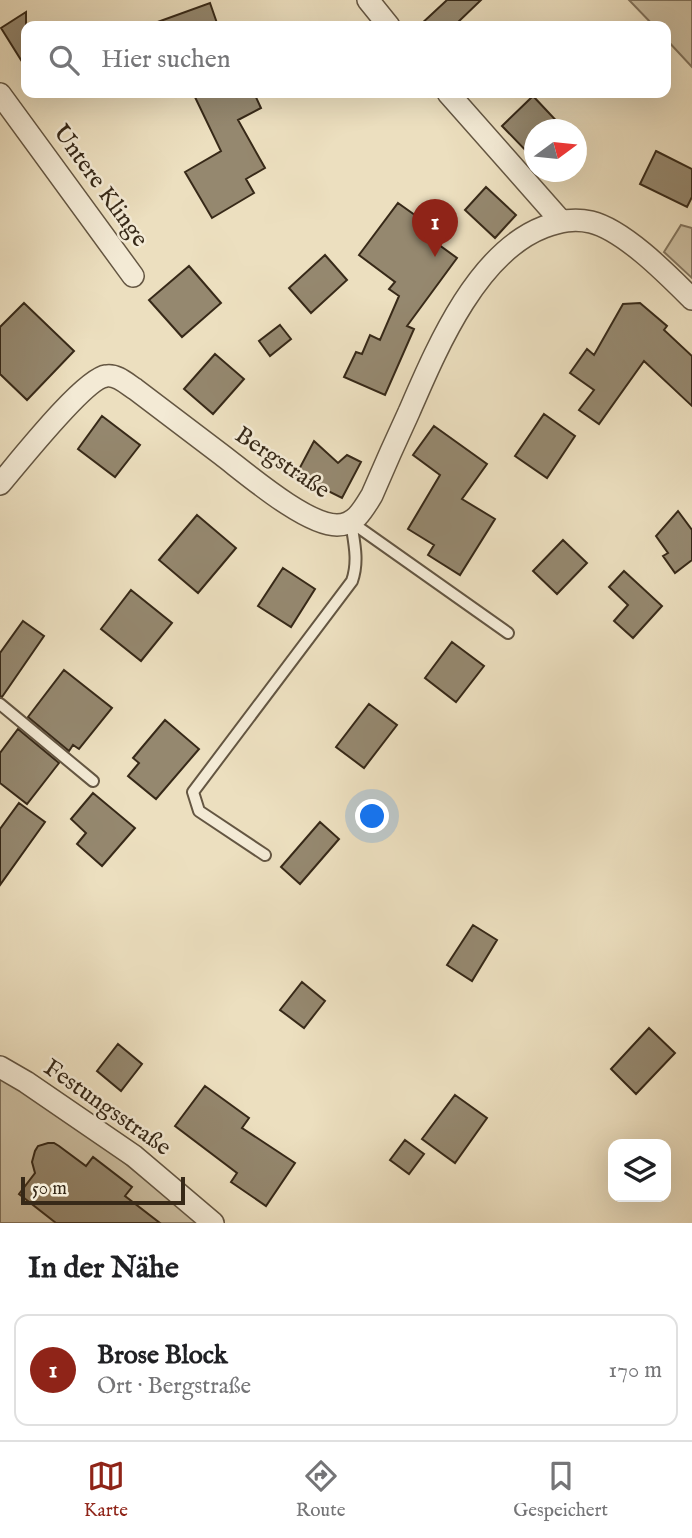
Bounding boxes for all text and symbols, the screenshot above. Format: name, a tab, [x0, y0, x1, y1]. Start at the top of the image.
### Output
search box	[21, 21, 671, 98]
icon: search	[45, 41, 83, 79]
text: Hier suchen	[101, 43, 231, 76]
street label: Untere Klinge	[45, 119, 155, 253]
north arrow	[524, 119, 587, 182]
pin: 1	[412, 199, 458, 257]
street label: Bergstraße	[229, 420, 335, 506]
your location	[355, 799, 389, 833]
street label: Festungsstraße	[37, 1053, 177, 1163]
map controls	[608, 1139, 671, 1202]
button: layers	[608, 1139, 671, 1202]
scale bar	[21, 1174, 186, 1206]
text: 50 m	[32, 1177, 67, 1201]
text: In der Nähe	[28, 1250, 179, 1288]
text: Brose Block	[97, 1339, 228, 1372]
text: 1	[49, 1356, 57, 1385]
text: 170 m	[609, 1356, 662, 1385]
text: Ort · Bergstraße	[97, 1372, 251, 1401]
tab: Karte	[84, 1457, 128, 1523]
tab: Route	[296, 1457, 345, 1523]
tab: Gespeichert	[513, 1457, 608, 1523]

